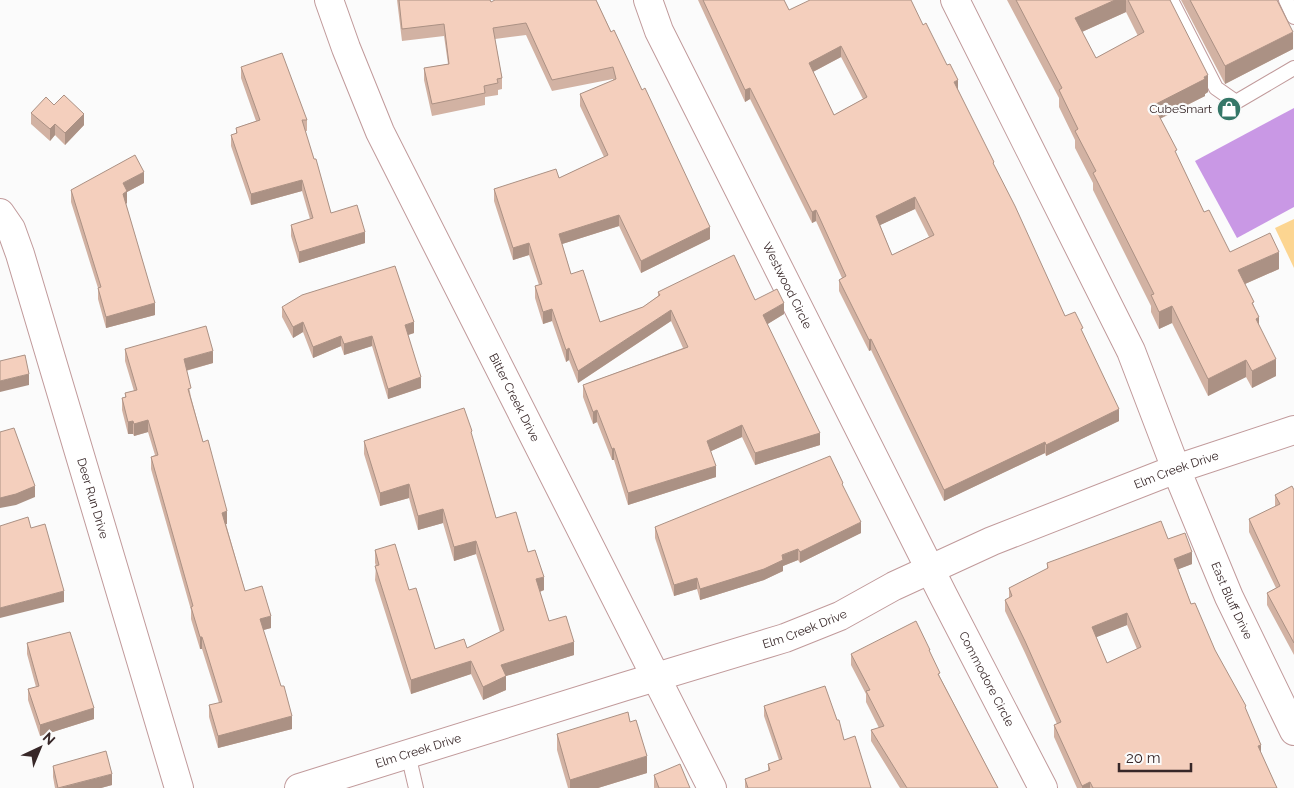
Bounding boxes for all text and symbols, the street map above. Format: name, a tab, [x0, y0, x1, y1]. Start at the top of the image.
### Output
shop icon: CubeSmart	[1216, 96, 1242, 122]
place label: CubeSmart	[1149, 102, 1212, 116]
street label: Westwood Circle	[760, 240, 815, 331]
street label: Bitter Creek Drive	[486, 351, 542, 444]
street label: Elm Creek Drive	[1132, 448, 1220, 492]
street label: Deer Run Drive	[74, 456, 111, 540]
street label: East Bluff Drive	[1208, 560, 1256, 642]
street label: Elm Creek Drive	[761, 607, 849, 651]
street label: Commodore Circle	[956, 629, 1017, 729]
north arrow	[15, 723, 65, 773]
text: N	[40, 729, 58, 748]
street label: Elm Creek Drive	[374, 731, 463, 771]
scale bar	[1119, 740, 1192, 772]
text: 20 m	[1126, 749, 1161, 767]

